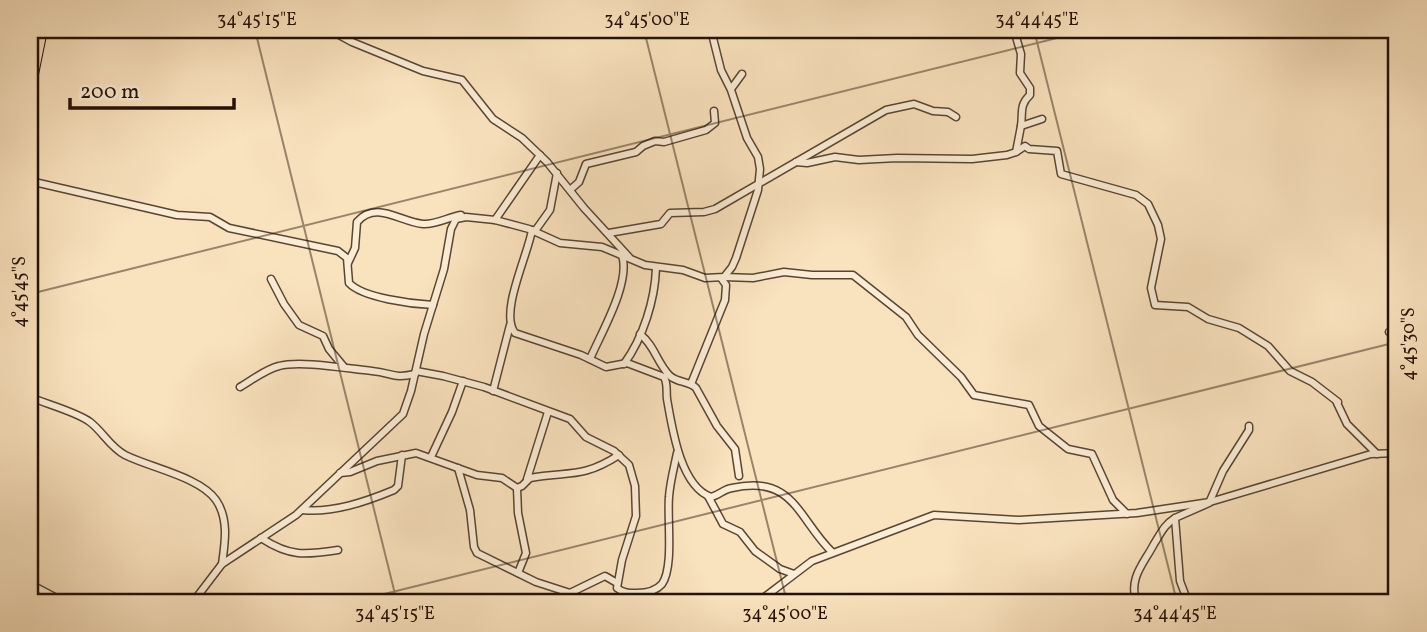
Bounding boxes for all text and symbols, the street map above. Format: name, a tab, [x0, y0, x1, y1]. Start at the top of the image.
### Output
text: 34°45'15"E	[217, 8, 297, 33]
text: 34°45'00"E	[604, 8, 690, 33]
text: 34°44'45"E	[995, 8, 1079, 33]
scale bar	[70, 66, 234, 110]
text: 200 m	[80, 78, 140, 107]
text: 4°45'45"S	[8, 256, 33, 328]
text: 4°45'30"S	[1397, 307, 1422, 381]
text: 34°45'15"E	[355, 602, 435, 627]
text: 34°45'00"E	[742, 602, 828, 627]
text: 34°44'45"E	[1133, 602, 1217, 627]

